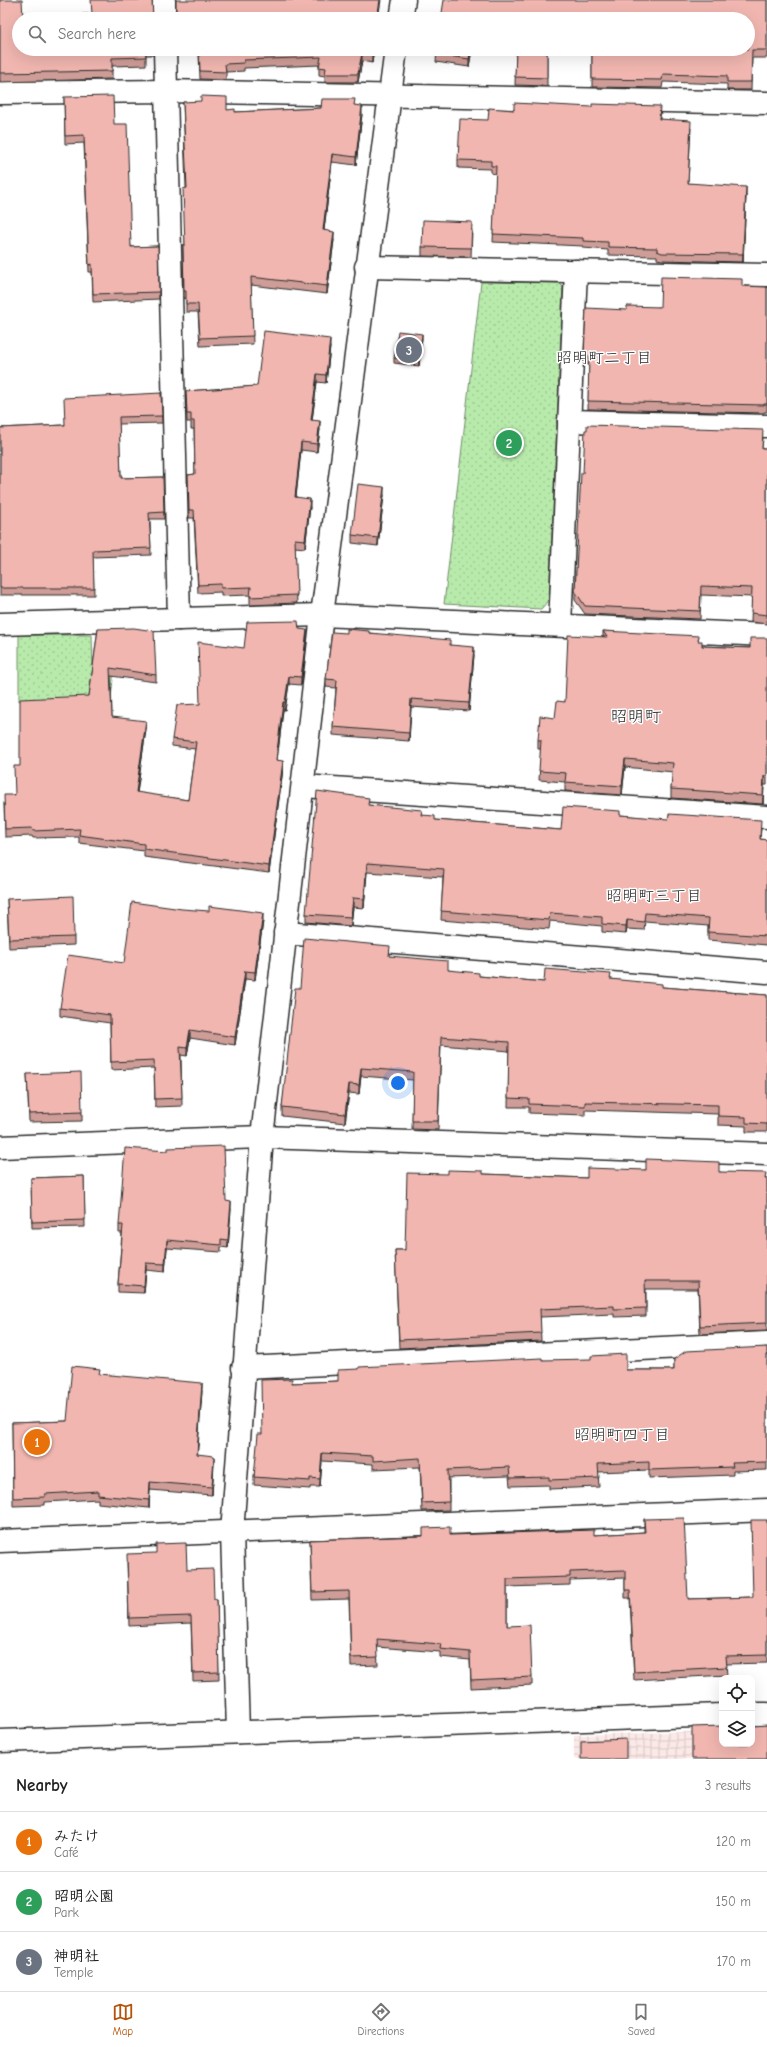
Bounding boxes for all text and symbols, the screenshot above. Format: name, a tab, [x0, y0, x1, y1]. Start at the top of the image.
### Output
search box	[12, 12, 755, 56]
icon: search	[26, 23, 48, 45]
text: Search here	[58, 25, 136, 43]
pin: 3	[396, 335, 422, 365]
district label: 昭明町二丁目	[556, 349, 652, 367]
pin: 2	[496, 428, 522, 458]
district label: 昭明町	[611, 707, 662, 726]
district label: 昭明町三丁目	[606, 887, 702, 905]
your location	[388, 1073, 408, 1093]
district label: 昭明町四丁目	[574, 1426, 670, 1444]
pin: 1	[24, 1427, 50, 1457]
map controls	[719, 1675, 755, 1747]
button: locate	[719, 1675, 755, 1711]
button: layers	[719, 1711, 755, 1747]
text: Nearby	[16, 1776, 67, 1795]
text: 3 results	[705, 1778, 751, 1793]
text: みたけ	[54, 1827, 99, 1845]
text: 1	[26, 1834, 32, 1849]
text: 120 m	[716, 1834, 751, 1849]
text: Café	[54, 1845, 78, 1860]
text: 昭明公園	[54, 1887, 114, 1905]
text: 2	[26, 1894, 32, 1909]
text: 150 m	[716, 1894, 751, 1909]
text: Park	[54, 1905, 79, 1920]
text: 神明社	[54, 1947, 99, 1965]
text: 3	[26, 1954, 32, 1969]
text: 170 m	[717, 1954, 751, 1969]
text: Temple	[54, 1965, 93, 1980]
tab: Map	[112, 2001, 134, 2038]
tab: Directions	[358, 2001, 404, 2038]
tab: Saved	[628, 2001, 655, 2038]

